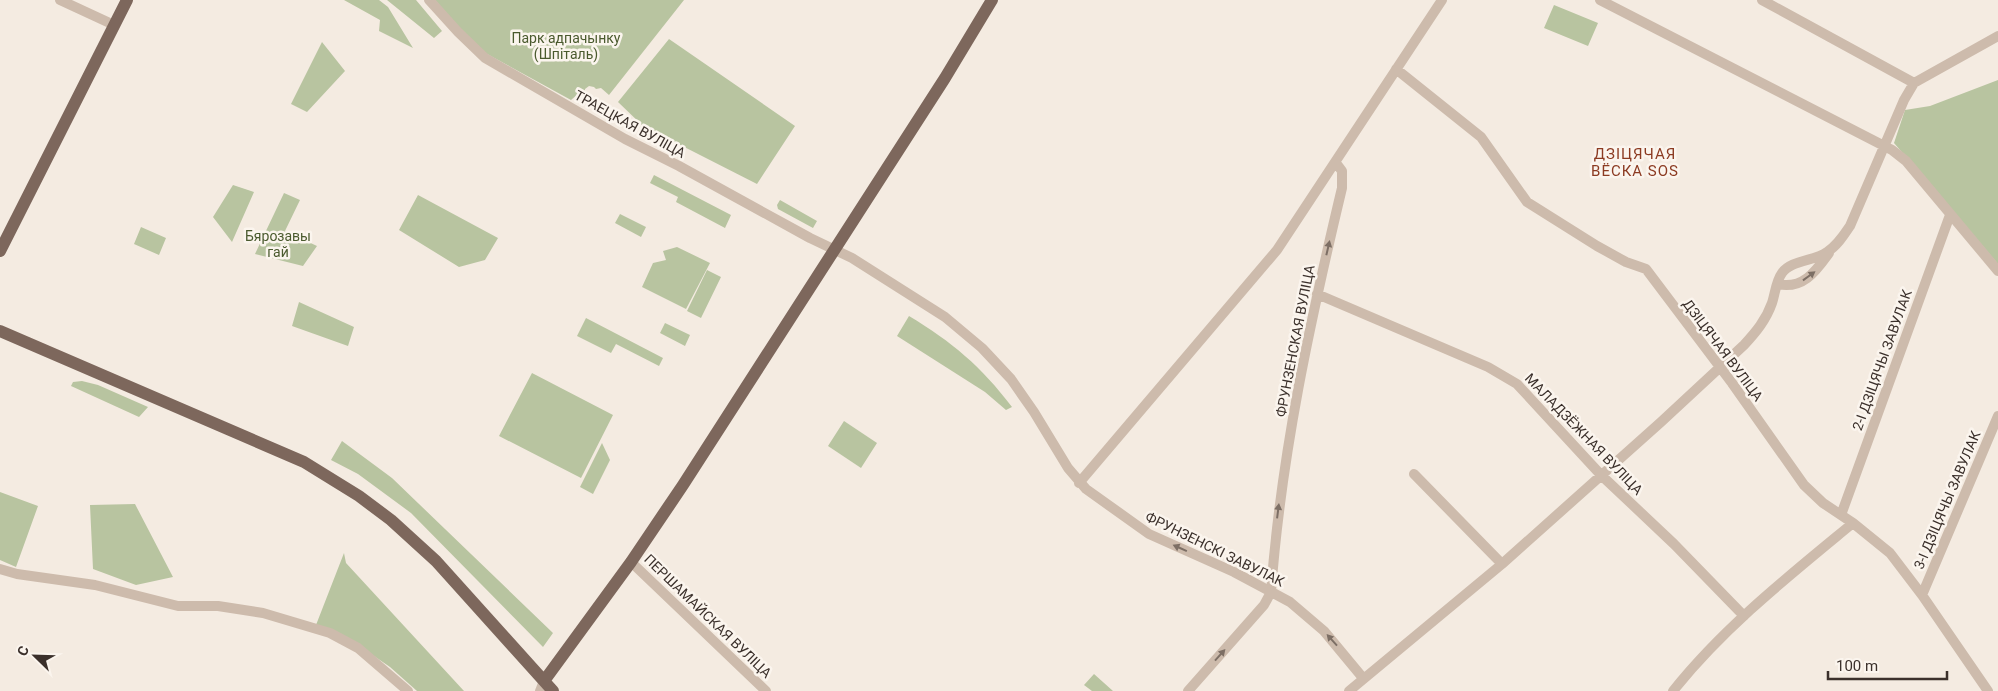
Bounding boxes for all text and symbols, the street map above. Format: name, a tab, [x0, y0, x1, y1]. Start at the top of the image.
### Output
park label: Парк адпачынку (Шпіталь)	[511, 30, 621, 63]
street label: ТРАЕЦКАЯ ВУЛІЦА	[572, 87, 688, 161]
district label: ДЗІЦЯЧАЯ ВЁСКА SOS	[1591, 145, 1679, 180]
park label: Бярозавы гай	[245, 228, 311, 260]
one-way arrow	[1324, 240, 1332, 255]
street label: ФРУНЗЕНСКАЯ ВУЛІЦА	[1272, 264, 1318, 418]
one-way arrow	[1802, 271, 1816, 281]
street label: 2-І ДЗІЦЯЧЫ ЗАВУЛАК	[1849, 287, 1915, 433]
street label: ДЗІЦЯЧАЯ ВУЛІЦА	[1680, 296, 1766, 404]
street label: МАЛАДЗЁЖНАЯ ВУЛІЦА	[1522, 370, 1646, 498]
street label: 3-І ДЗІЦЯЧЫ ЗАВУЛАК	[1911, 428, 1983, 572]
one-way arrow	[1274, 502, 1282, 518]
street label: ФРУНЗЕНСКІ ЗАВУЛАК	[1143, 508, 1287, 590]
one-way arrow	[1173, 543, 1187, 551]
street label: ПЕРШАМАЙСКАЯ ВУЛІЦА	[641, 551, 775, 681]
north arrow	[10, 631, 60, 681]
one-way arrow	[1327, 634, 1338, 647]
text: С	[14, 644, 32, 658]
scale bar	[1828, 648, 1947, 680]
one-way arrow	[1214, 649, 1226, 661]
text: 100 m	[1836, 657, 1878, 675]

